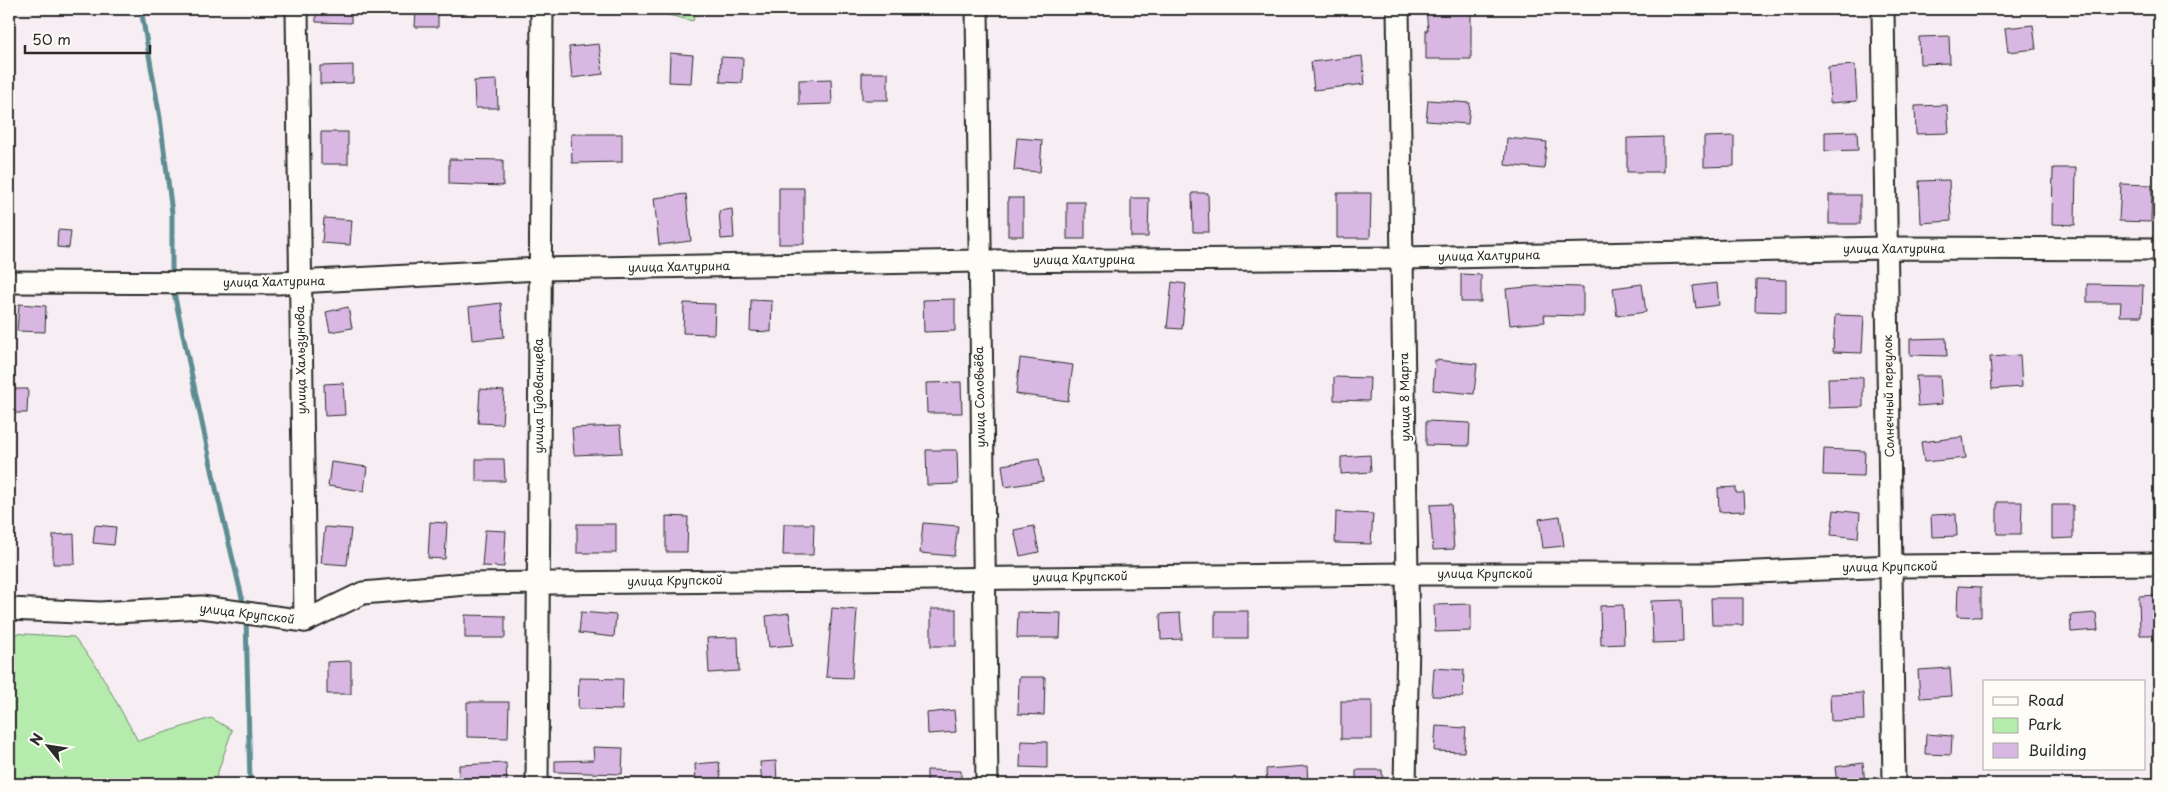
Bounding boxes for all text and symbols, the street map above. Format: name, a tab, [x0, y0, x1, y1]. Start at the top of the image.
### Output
scale bar	[25, 22, 150, 54]
text: 50 m	[32, 27, 71, 50]
street label: улица Халтурина	[1843, 239, 1946, 257]
street label: улица Халтурина	[1438, 245, 1541, 265]
street label: улица Халтурина	[1033, 250, 1136, 268]
street label: улица Халтурина	[628, 256, 731, 276]
street label: улица Халтурина	[223, 271, 326, 291]
street label: улица Хальзунова	[290, 305, 310, 415]
street label: Солнечный переулок	[1878, 334, 1898, 458]
street label: улица Гудованцева	[529, 338, 547, 454]
street label: улица Соловьёва	[969, 346, 989, 448]
street label: улица 8 Марта	[1394, 352, 1414, 442]
street label: улица Крупской	[1842, 556, 1938, 576]
street label: улица Крупской	[1437, 564, 1533, 582]
street label: улица Крупской	[1032, 566, 1128, 586]
street label: улица Крупской	[627, 570, 723, 590]
street label: улица Крупской	[199, 598, 296, 628]
legend	[1983, 680, 2146, 770]
text: Road	[2028, 688, 2064, 711]
text: Park	[2028, 712, 2062, 735]
north arrow	[22, 720, 72, 770]
text: N	[24, 729, 48, 749]
text: Building	[2028, 738, 2087, 761]

